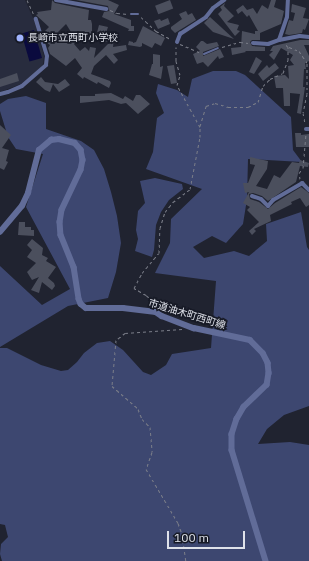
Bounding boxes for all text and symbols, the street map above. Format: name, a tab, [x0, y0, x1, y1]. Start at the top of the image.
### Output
place label: 長崎市立西町小学校	[28, 32, 118, 44]
marker: 長崎市立西町小学校	[15, 33, 25, 43]
street label: 市道油木町西町線	[147, 297, 227, 331]
scale bar	[169, 523, 247, 549]
text: 100 m	[174, 530, 209, 545]

